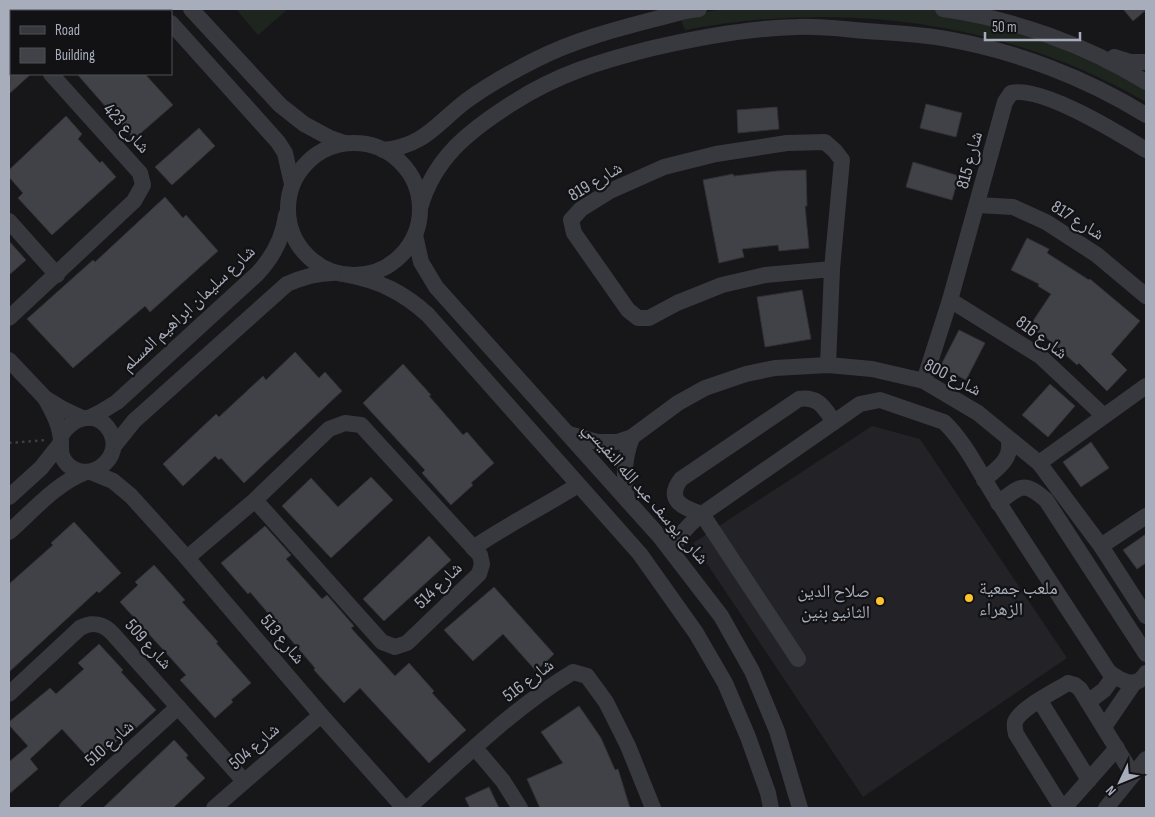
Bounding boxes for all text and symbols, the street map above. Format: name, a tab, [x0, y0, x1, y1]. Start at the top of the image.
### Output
legend	[10, 10, 172, 75]
scale bar	[985, 10, 1080, 42]
text: 50 m	[992, 18, 1017, 37]
text: Road	[55, 21, 80, 40]
text: Building	[55, 46, 95, 65]
street label: شارع 423	[99, 99, 154, 158]
street label: شارع 815	[952, 129, 987, 191]
street label: شارع 819	[564, 157, 626, 206]
street label: شارع 817	[1047, 196, 1108, 245]
street label: شارع سليمان ابراهيم المسلم	[117, 241, 260, 377]
street label: شارع 816	[1012, 311, 1072, 364]
street label: شارع 800	[921, 354, 985, 401]
street label: شارع يوسف عبد الله النفيسي	[575, 418, 713, 571]
street label: شارع 514	[410, 558, 467, 613]
place label: ملعب جمعية الزهراء	[979, 578, 1058, 620]
place label: صلاح الدين الثانيو بنين	[797, 581, 870, 623]
marker: ملعب جمعية الزهراء	[963, 592, 975, 604]
marker: صلاح الدين الثانيو بنين	[874, 595, 886, 607]
street label: شارع 513	[256, 610, 309, 668]
street label: شارع 509	[121, 615, 177, 674]
street label: شارع 516	[499, 654, 558, 706]
street label: شارع 510	[81, 716, 138, 771]
street label: شارع 504	[225, 719, 284, 774]
north arrow	[1095, 757, 1145, 807]
text: N	[1102, 782, 1120, 799]

